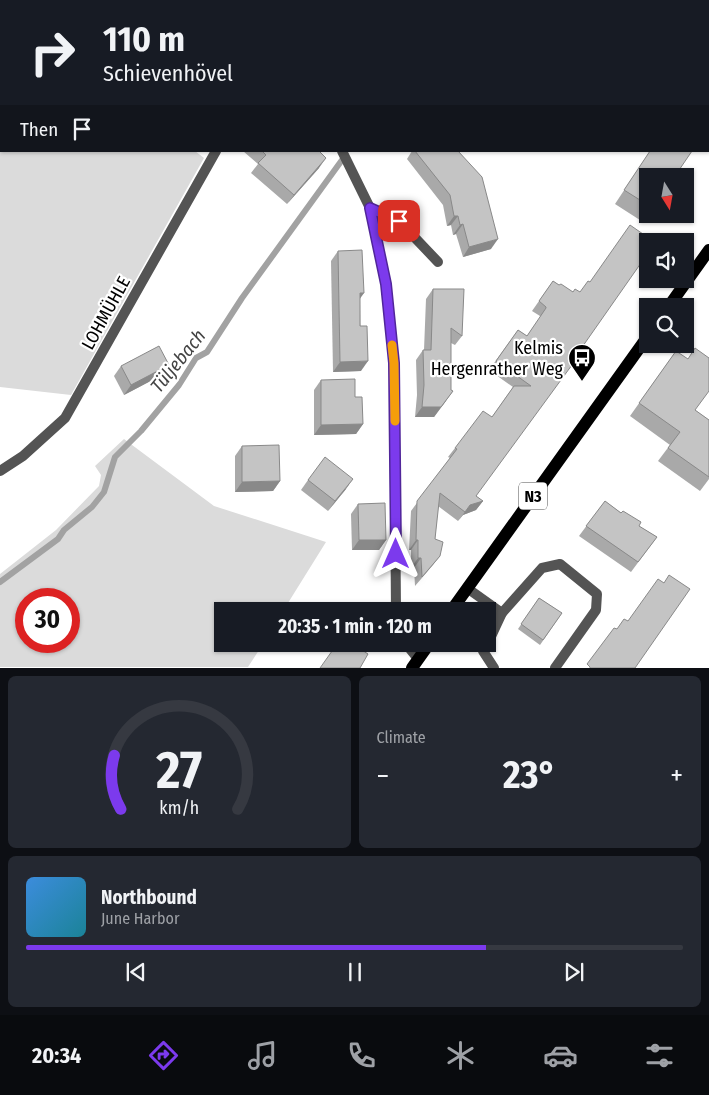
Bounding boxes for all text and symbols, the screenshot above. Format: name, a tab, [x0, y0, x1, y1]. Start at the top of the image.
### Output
text: 110 m	[103, 18, 185, 60]
icon: right	[20, 20, 85, 85]
text: Schievenhövel	[103, 60, 233, 87]
icon: arrive	[68, 115, 96, 143]
text: Then	[20, 118, 58, 141]
north arrow	[639, 168, 694, 222]
map controls	[639, 168, 694, 353]
pin	[378, 200, 420, 242]
icon: arrive	[385, 207, 413, 235]
button: sound	[639, 233, 694, 288]
street label: LOHMÜHLE	[77, 273, 135, 353]
button: search	[639, 298, 694, 353]
water label: Tüljebach	[146, 325, 210, 397]
place label: Kelmis Hergenrather Weg	[431, 337, 564, 380]
bus stop icon: Kelmis Hergenrather Weg	[567, 343, 597, 382]
road number: N3	[519, 482, 547, 510]
position arrow	[369, 527, 421, 579]
speed limit sign: 30	[15, 588, 80, 653]
text: 20:35 · 1 min · 120 m	[278, 615, 432, 638]
text: Climate	[377, 728, 426, 747]
text: 27	[155, 739, 202, 802]
text: 23°	[503, 752, 556, 798]
text: −	[377, 759, 389, 792]
text: +	[670, 759, 683, 792]
text: km/h	[159, 797, 199, 819]
text: Northbound	[101, 886, 197, 909]
text: June Harbor	[101, 909, 179, 928]
icon: previous	[122, 958, 150, 986]
icon: pause	[341, 958, 369, 986]
icon: next	[560, 958, 588, 986]
icon: directions	[146, 1038, 181, 1073]
icon: music	[245, 1038, 280, 1073]
icon: phone	[344, 1038, 379, 1073]
icon: climate	[443, 1038, 478, 1073]
icon: car	[543, 1038, 578, 1073]
icon: filters	[642, 1038, 677, 1073]
text: 20:34	[32, 1042, 81, 1069]

